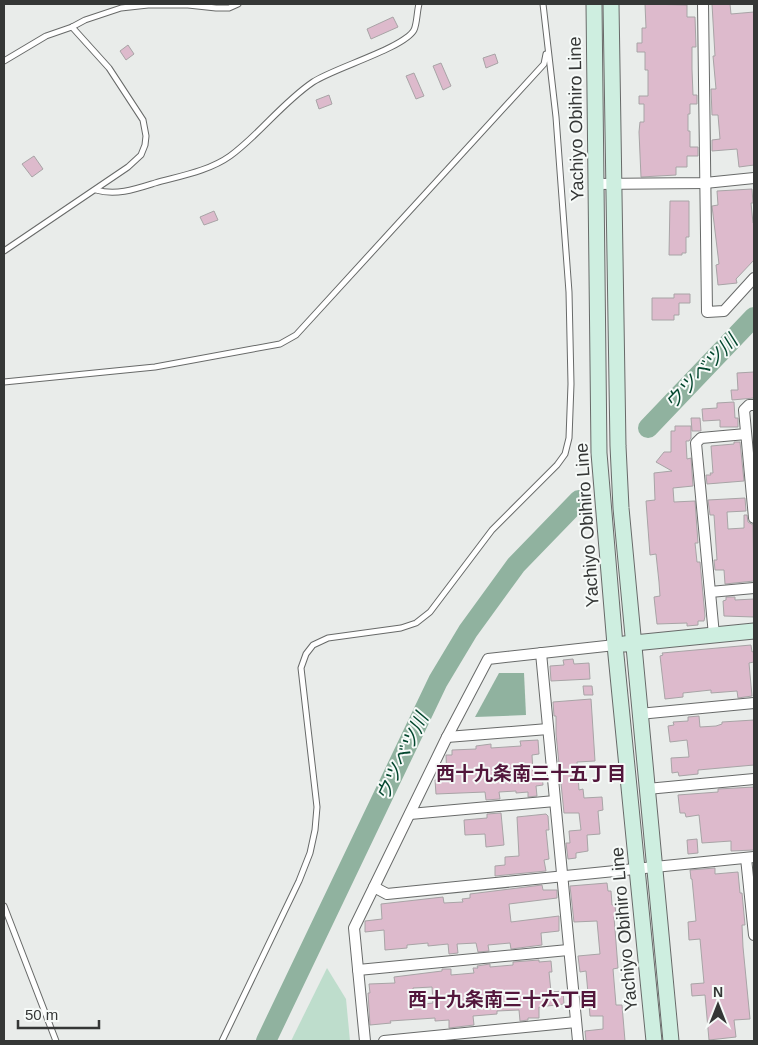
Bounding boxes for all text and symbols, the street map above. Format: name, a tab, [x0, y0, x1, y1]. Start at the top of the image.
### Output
street label: Yachiyo Obihiro Line	[565, 36, 587, 202]
water label: ウツベツ川	[660, 329, 743, 413]
street label: Yachiyo Obihiro Line	[571, 442, 603, 608]
water label: ウツベツ川	[372, 708, 433, 804]
district label: 西十九条南三十五丁目	[436, 763, 626, 784]
street label: Yachiyo Obihiro Line	[607, 846, 641, 1012]
north arrow	[693, 980, 743, 1030]
text: N	[713, 984, 723, 1000]
district label: 西十九条南三十六丁目	[408, 989, 598, 1010]
scale bar	[18, 998, 99, 1030]
text: 50 m	[25, 1006, 58, 1023]

